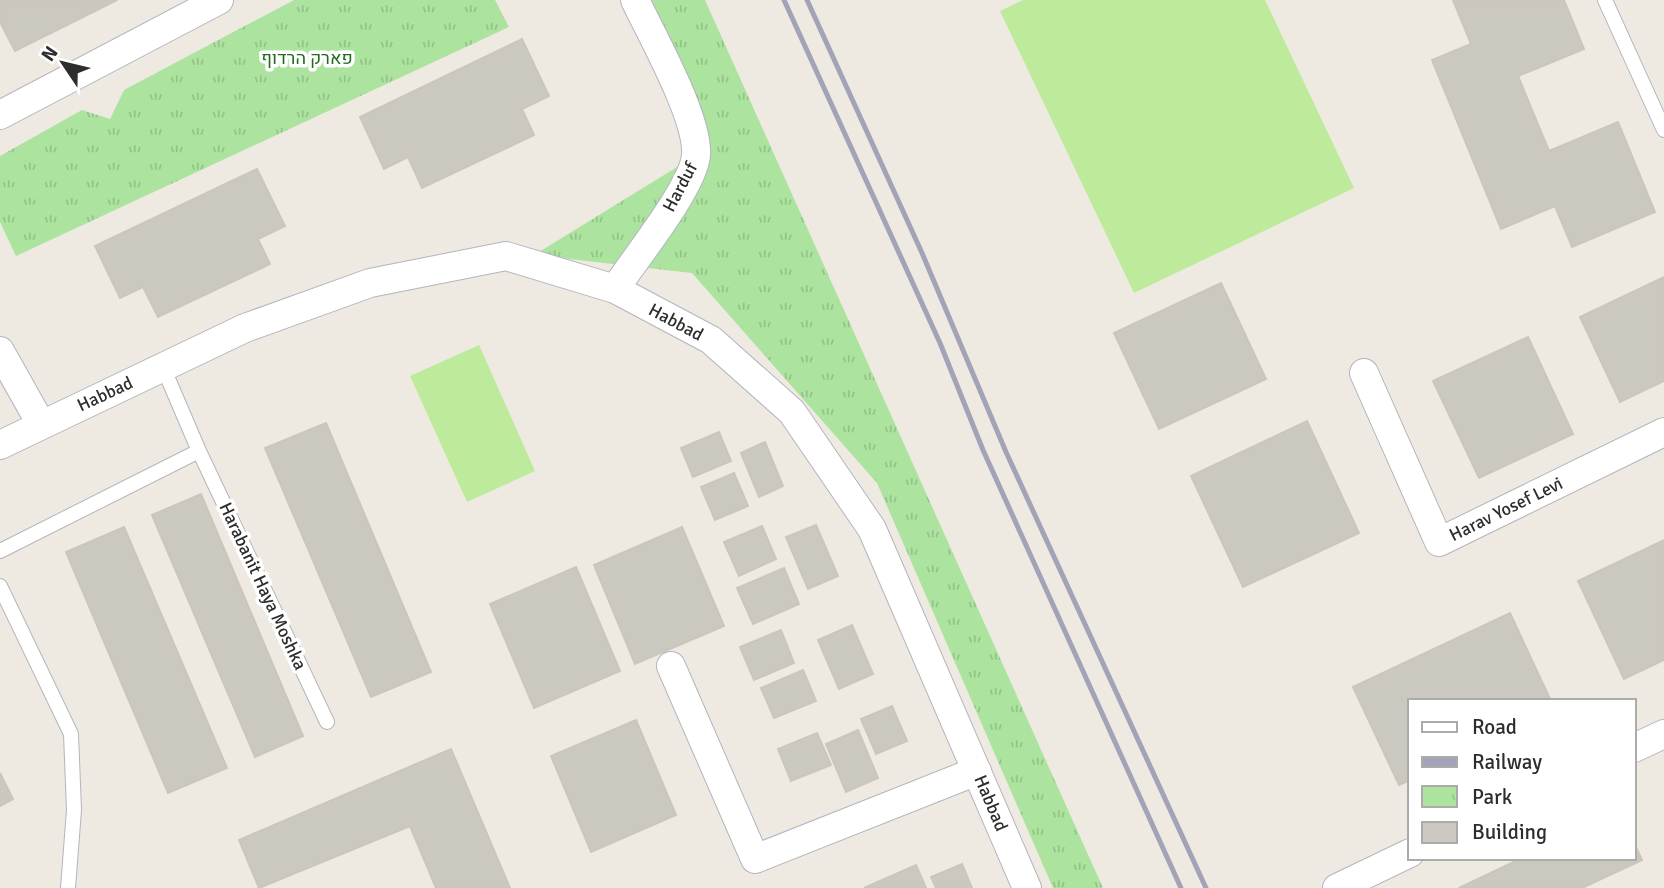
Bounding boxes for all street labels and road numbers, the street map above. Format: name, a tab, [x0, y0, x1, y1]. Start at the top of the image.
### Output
street label: Harduf	[658, 158, 703, 216]
street label: Habbad	[645, 298, 707, 346]
street label: Habbad	[74, 372, 136, 416]
street label: Harav Yosef Levi	[1446, 472, 1566, 546]
street label: Harabanit Haya Moshka	[214, 499, 312, 673]
street label: Habbad	[969, 772, 1013, 834]

